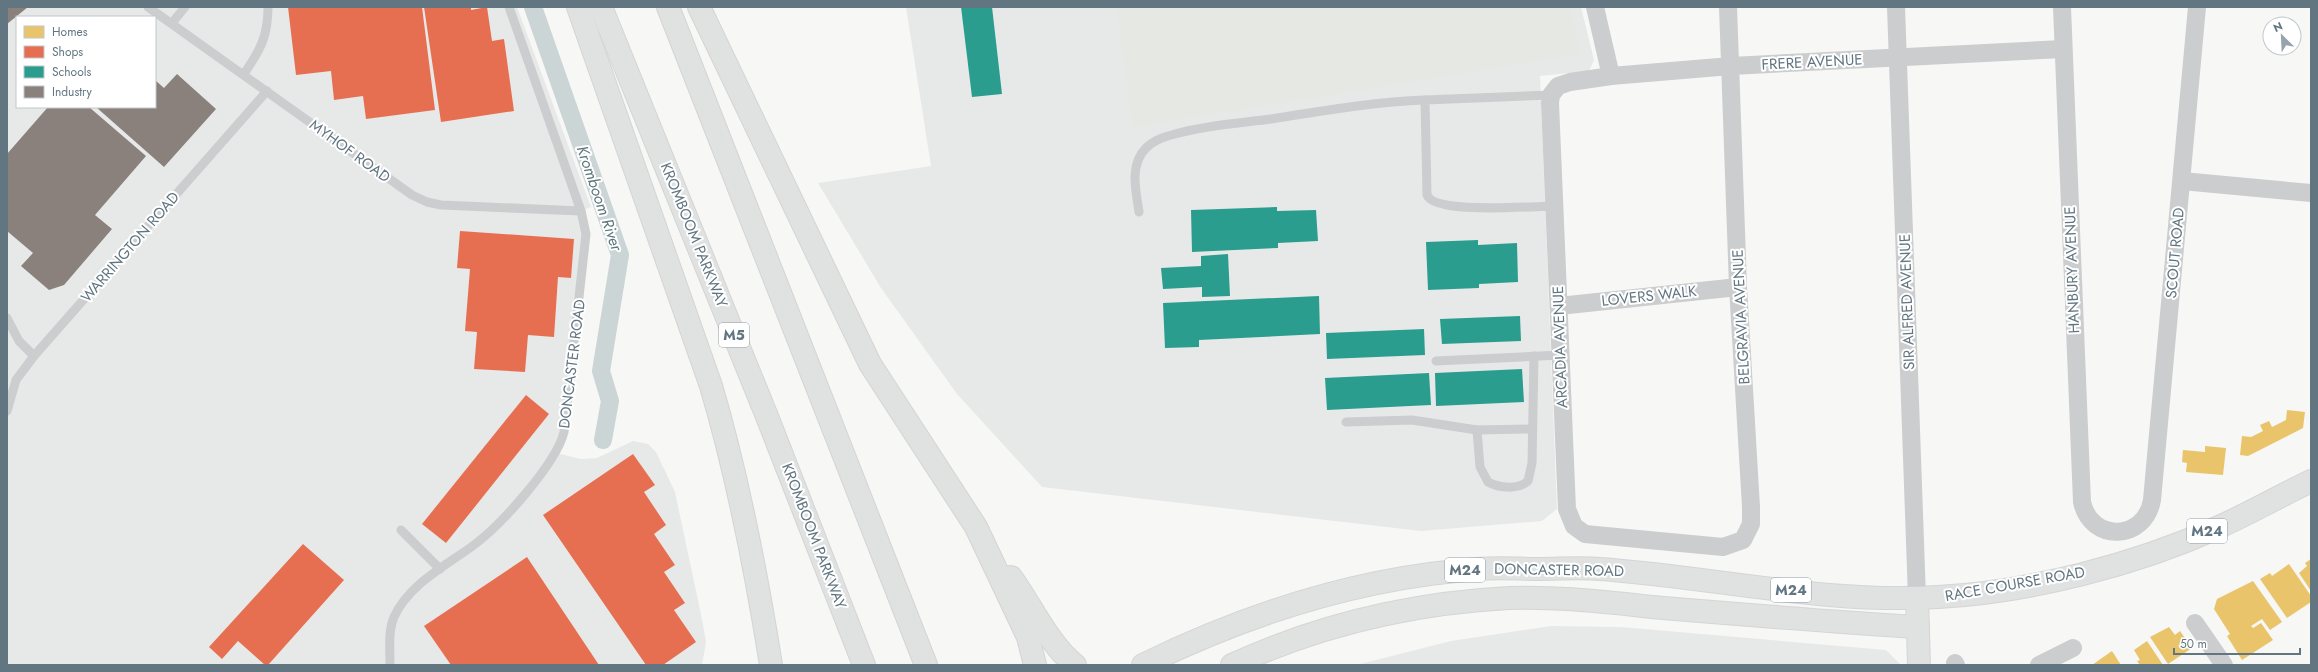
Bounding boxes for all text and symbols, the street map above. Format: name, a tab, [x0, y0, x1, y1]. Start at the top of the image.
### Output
legend	[16, 16, 156, 108]
north arrow	[2262, 16, 2302, 56]
text: N	[2271, 18, 2285, 36]
text: Homes	[52, 23, 88, 41]
text: Shops	[52, 43, 83, 61]
street label: FRERE AVENUE	[1761, 48, 1863, 76]
text: Schools	[52, 63, 91, 81]
text: Industry	[52, 83, 93, 101]
street label: MYHOF ROAD	[305, 114, 395, 188]
water label: Kromboom River	[571, 142, 629, 255]
street label: KROMBOOM PARKWAY	[655, 159, 733, 311]
street label: WARRINGTON ROAD	[76, 187, 184, 307]
street label: HANBURY AVENUE	[2059, 206, 2085, 334]
street label: SCOUT ROAD	[2160, 207, 2190, 299]
street label: SIR ALFRED AVENUE	[1894, 234, 1920, 370]
street label: BELGRAVIA AVENUE	[1726, 249, 1756, 385]
street label: LOVERS WALK	[1600, 280, 1698, 312]
street label: ARCADIA AVENUE	[1547, 285, 1573, 409]
street label: DONCASTER ROAD	[553, 298, 591, 430]
road number: M5	[719, 323, 749, 347]
street label: KROMBOOM PARKWAY	[776, 460, 852, 613]
road number: M24	[2187, 519, 2227, 543]
road number: M24	[1445, 558, 1485, 582]
street label: DONCASTER ROAD	[1494, 558, 1624, 582]
street label: RACE COURSE ROAD	[1943, 561, 2087, 607]
road number: M24	[1771, 578, 1811, 602]
scale bar	[2174, 630, 2300, 656]
text: 50 m	[2180, 635, 2207, 653]

